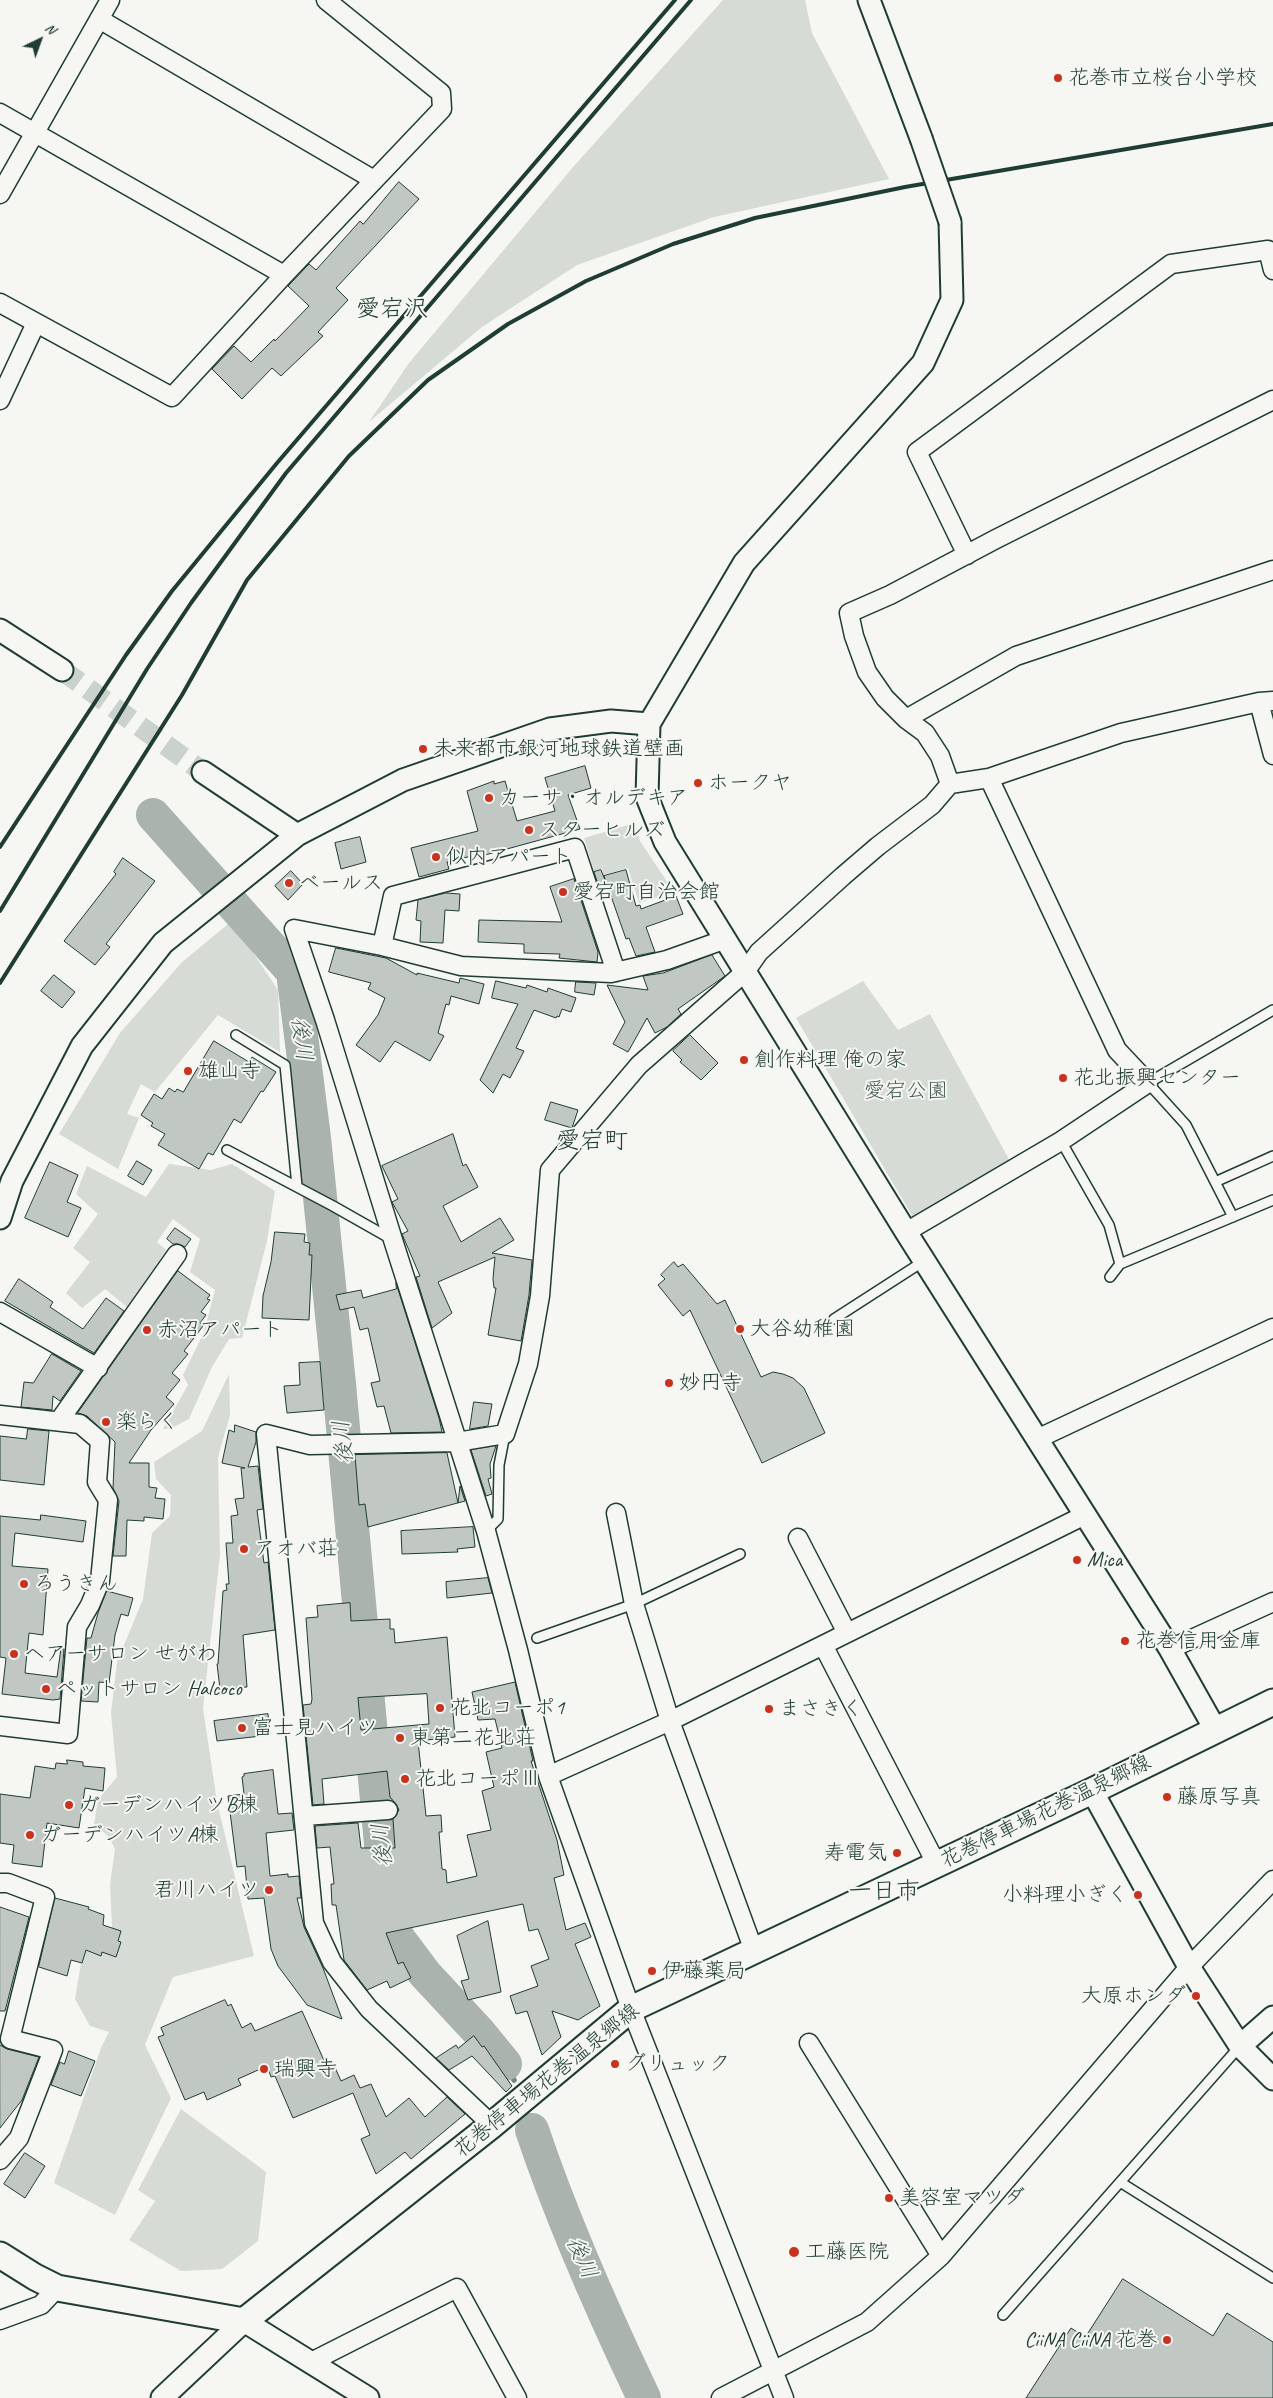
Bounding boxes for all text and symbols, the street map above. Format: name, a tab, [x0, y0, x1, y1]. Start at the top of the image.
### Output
north arrow	[15, 15, 65, 65]
text: N	[41, 19, 59, 38]
place label: 花巻市立桜台小学校	[1068, 65, 1257, 91]
marker: 花巻市立桜台小学校	[1052, 72, 1064, 84]
district label: 愛宕沢	[356, 296, 428, 324]
place label: 未来都市銀河地球鉄道壁画	[433, 736, 685, 762]
marker: 未来都市銀河地球鉄道壁画	[417, 743, 429, 755]
place label: ホークヤ	[708, 770, 792, 796]
marker: ホークヤ	[692, 777, 704, 789]
place label: カーサ・オルデキア	[499, 785, 688, 811]
marker: カーサ・オルデキア	[483, 792, 495, 804]
place label: スターヒルズ	[539, 817, 665, 843]
marker: スターヒルズ	[523, 824, 535, 836]
place label: 似内アパート	[446, 844, 572, 870]
marker: 似内アパート	[430, 851, 442, 863]
place label: ベールス	[299, 870, 383, 896]
marker: ベールス	[283, 877, 295, 889]
place label: 愛宕町自治会館	[573, 879, 720, 905]
marker: 愛宕町自治会館	[557, 886, 569, 898]
water label: 後川	[285, 1016, 317, 1062]
place label: 創作料理 俺の家	[754, 1047, 906, 1073]
marker: 創作料理 俺の家	[738, 1054, 750, 1066]
place label: 雄山寺	[198, 1058, 261, 1084]
marker: 雄山寺	[182, 1065, 194, 1077]
place label: 花北振興センター	[1073, 1065, 1241, 1091]
marker: 花北振興センター	[1057, 1072, 1069, 1084]
park label: 愛宕公園	[864, 1078, 948, 1104]
district label: 愛宕町	[556, 1128, 628, 1156]
place label: 大谷幼稚園	[750, 1316, 855, 1342]
place label: 赤沼アパート	[157, 1317, 283, 1343]
marker: 大谷幼稚園	[734, 1323, 746, 1335]
marker: 赤沼アパート	[141, 1324, 153, 1336]
place label: 妙円寺	[679, 1370, 742, 1396]
marker: 妙円寺	[663, 1377, 675, 1389]
place label: 楽らく	[116, 1409, 179, 1435]
marker: 楽らく	[100, 1416, 112, 1428]
water label: 後川	[329, 1419, 359, 1465]
place label: アオバ荘	[254, 1536, 338, 1562]
marker: アオバ荘	[238, 1543, 250, 1555]
place label: Mica	[1087, 1547, 1122, 1573]
marker: Mica	[1071, 1554, 1083, 1566]
place label: ろうきん	[34, 1571, 118, 1597]
marker: ろうきん	[18, 1578, 30, 1590]
place label: 花巻信用金庫	[1135, 1628, 1261, 1654]
marker: 花巻信用金庫	[1119, 1635, 1131, 1647]
place label: ヘアーサロン せがわ	[24, 1641, 217, 1667]
marker: ヘアーサロン せがわ	[8, 1648, 20, 1660]
place label: ペットサロン Halcoco	[56, 1676, 242, 1702]
marker: ペットサロン Halcoco	[40, 1683, 52, 1695]
place label: 花北コーポ1	[450, 1695, 564, 1721]
place label: まさきく	[779, 1696, 863, 1722]
marker: 花北コーポ1	[434, 1702, 446, 1714]
marker: まさきく	[763, 1703, 775, 1715]
place label: 富士見ハイツ	[252, 1715, 378, 1741]
marker: 富士見ハイツ	[236, 1722, 248, 1734]
place label: 東第二花北荘	[410, 1725, 536, 1751]
marker: 東第二花北荘	[394, 1732, 406, 1744]
street label: 花巻停車場花巻温泉郷線	[937, 1750, 1155, 1874]
place label: 花北コーポⅢ	[415, 1766, 541, 1792]
marker: 花北コーポⅢ	[399, 1773, 411, 1785]
place label: 藤原写真	[1177, 1784, 1261, 1810]
marker: 藤原写真	[1161, 1791, 1173, 1803]
place label: ガーデンハイツB棟	[79, 1792, 258, 1818]
marker: ガーデンハイツB棟	[63, 1799, 75, 1811]
place label: ガーデンハイツA棟	[40, 1822, 219, 1848]
water label: 後川	[368, 1822, 398, 1868]
marker: ガーデンハイツA棟	[24, 1829, 36, 1841]
place label: 寿電気	[824, 1840, 887, 1866]
marker: 寿電気	[891, 1847, 903, 1859]
place label: 君川ハイツ	[154, 1877, 259, 1903]
district label: 一日市	[848, 1878, 920, 1906]
place label: 小料理小ぎく	[1002, 1882, 1128, 1908]
marker: 君川ハイツ	[263, 1884, 275, 1896]
marker: 小料理小ぎく	[1132, 1889, 1144, 1901]
place label: 伊藤薬局	[662, 1958, 746, 1984]
marker: 伊藤薬局	[646, 1965, 658, 1977]
place label: 大原ホンダ	[1081, 1983, 1186, 2009]
marker: 大原ホンダ	[1190, 1990, 1202, 2002]
street label: 花巻停車場花巻温泉郷線	[449, 1999, 645, 2163]
place label: グリュック	[625, 2051, 730, 2077]
place label: 瑞興寺	[274, 2056, 337, 2082]
marker: グリュック	[609, 2058, 621, 2070]
marker: 瑞興寺	[258, 2063, 270, 2075]
place label: 美容室マツダ	[899, 2185, 1025, 2211]
marker: 美容室マツダ	[883, 2192, 895, 2204]
water label: 後川	[560, 2233, 602, 2283]
place label: 工藤医院	[805, 2239, 889, 2265]
marker: 工藤医院	[787, 2245, 801, 2259]
place label: CiiNA CiiNA 花巻	[1024, 2327, 1157, 2353]
marker: CiiNA CiiNA 花巻	[1161, 2334, 1173, 2346]

